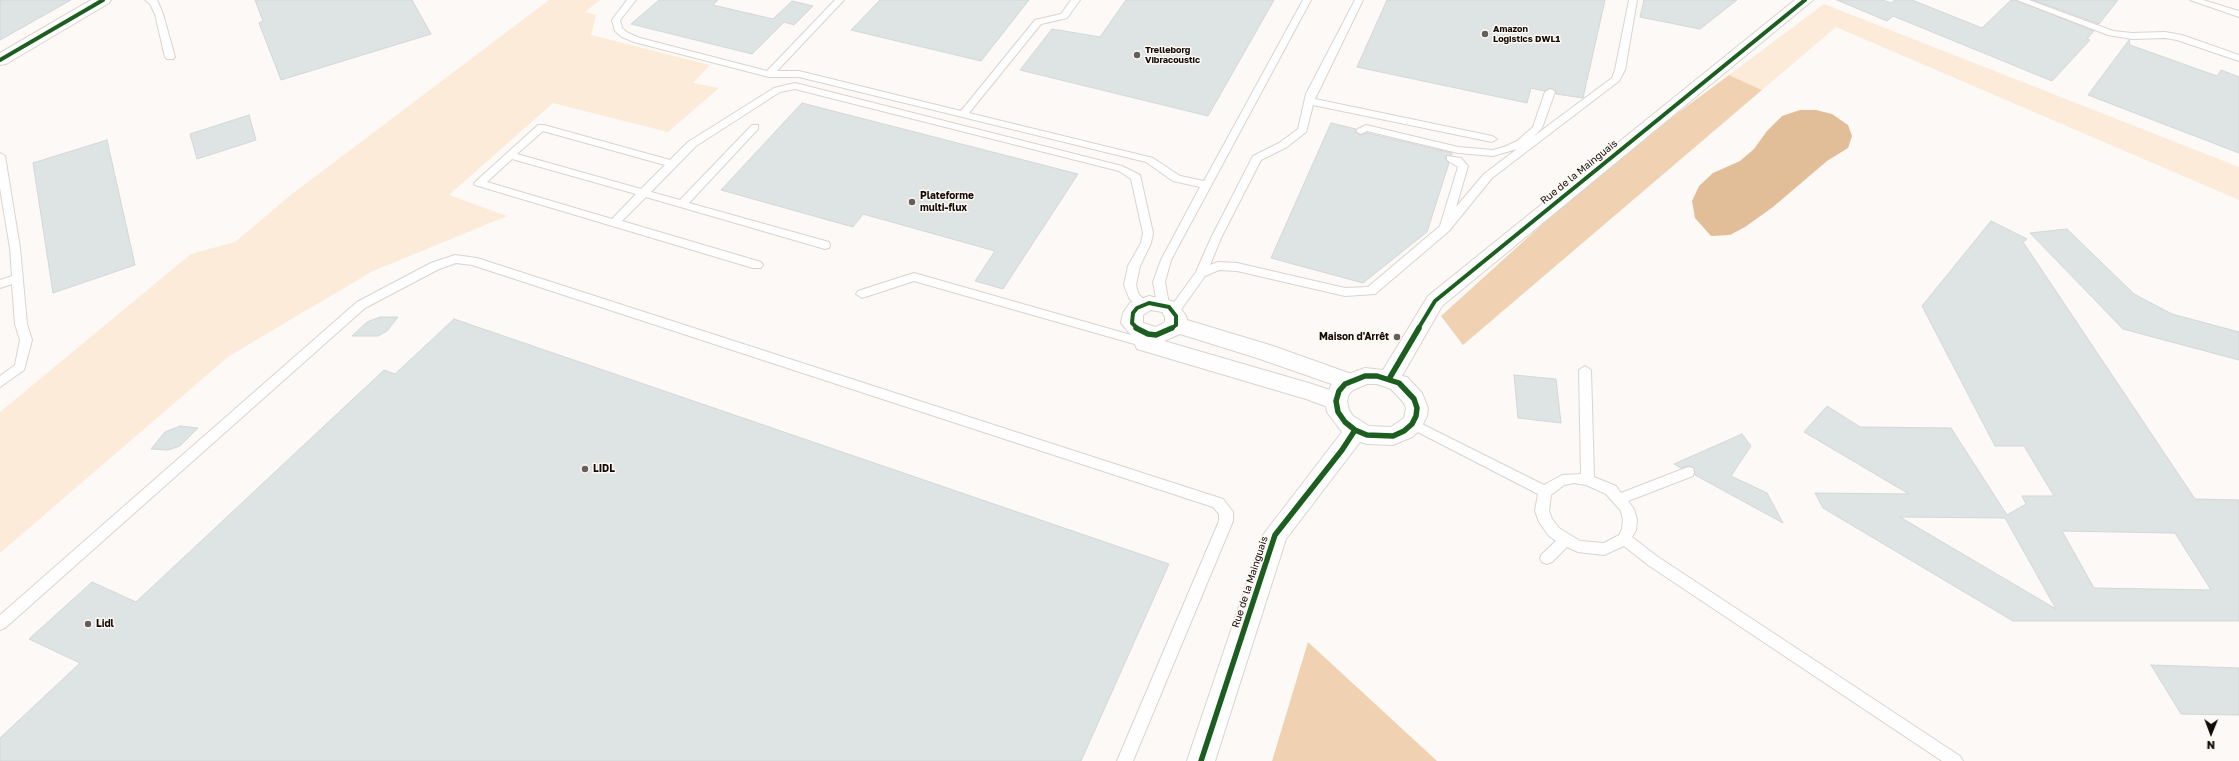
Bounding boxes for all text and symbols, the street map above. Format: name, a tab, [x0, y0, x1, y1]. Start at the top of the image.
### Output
place label: Amazon Logistics DWL1	[1493, 24, 1560, 45]
marker: Amazon Logistics DWL1	[1480, 29, 1490, 39]
place label: Trelleborg Vibracoustic	[1145, 45, 1200, 66]
marker: Trelleborg Vibracoustic	[1132, 50, 1142, 60]
street label: Rue de la Mainguais	[1538, 137, 1620, 207]
place label: Plateforme multi-flux	[920, 190, 974, 214]
marker: Plateforme multi-flux	[907, 197, 917, 207]
place label: Maison d'Arrêt	[1319, 331, 1389, 343]
marker: Maison d'Arrêt	[1392, 332, 1402, 342]
place label: LIDL	[593, 463, 615, 475]
marker: LIDL	[580, 464, 590, 474]
street label: Rue de la Mainguais	[1230, 535, 1270, 629]
place label: Lidl	[96, 618, 114, 630]
marker: Lidl	[83, 619, 93, 629]
north arrow	[2191, 713, 2231, 753]
text: N	[2206, 739, 2215, 752]

